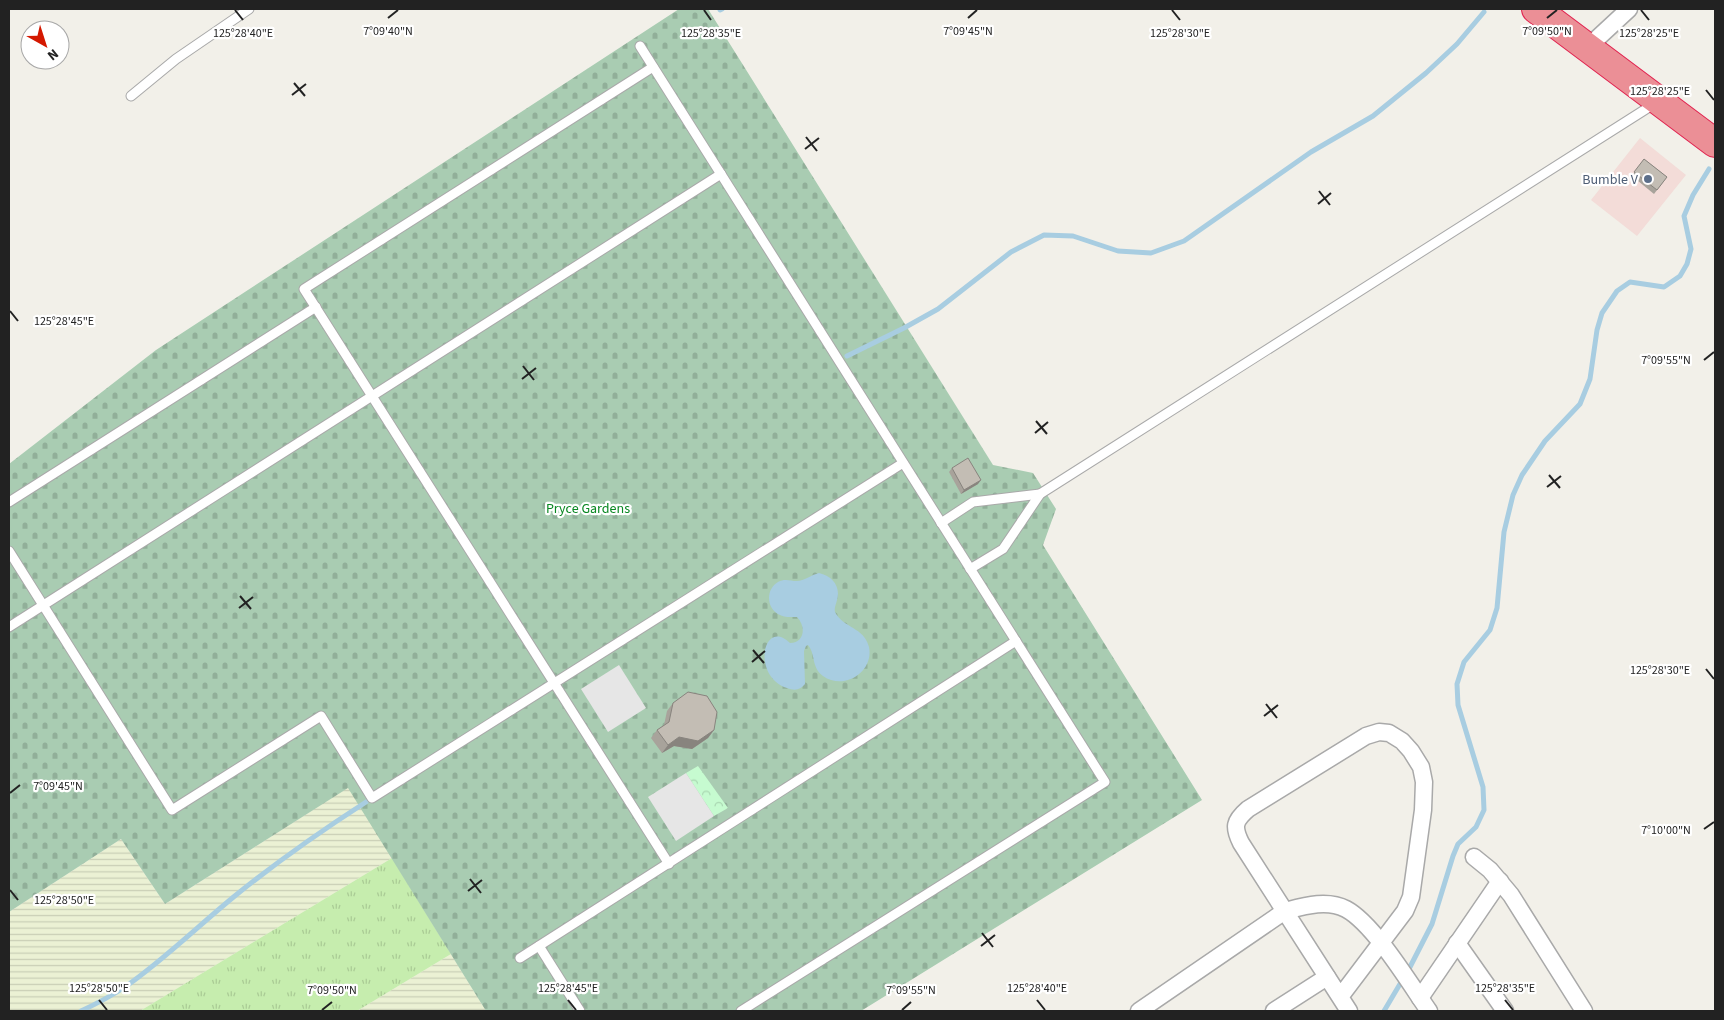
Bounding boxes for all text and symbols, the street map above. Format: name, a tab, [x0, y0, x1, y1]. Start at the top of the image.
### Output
north arrow	[20, 20, 70, 70]
text: 7°09'40"N	[363, 23, 413, 40]
text: 7°09'45"N	[943, 23, 993, 40]
text: 7°09'50"N	[1522, 23, 1572, 40]
text: 125°28'40"E	[213, 25, 273, 42]
text: 125°28'35"E	[681, 25, 741, 42]
text: 125°28'30"E	[1150, 25, 1210, 42]
text: 125°28'25"E	[1619, 25, 1679, 42]
text: N	[43, 44, 62, 65]
text: 125°28'25"E	[1630, 83, 1690, 100]
place label: Bumble V	[1582, 170, 1639, 190]
marker: Bumble V	[1642, 173, 1654, 185]
text: 125°28'45"E	[34, 313, 94, 330]
text: 7°09'55"N	[1641, 352, 1691, 369]
park label: Pryce Gardens	[546, 499, 630, 519]
text: 125°28'30"E	[1630, 662, 1690, 679]
text: 7°09'45"N	[33, 778, 83, 795]
text: 7°10'00"N	[1641, 822, 1691, 839]
text: 125°28'50"E	[34, 892, 94, 909]
text: 125°28'50"E	[69, 980, 129, 997]
text: 125°28'45"E	[538, 980, 598, 997]
text: 125°28'40"E	[1007, 980, 1067, 997]
text: 125°28'35"E	[1475, 980, 1535, 997]
text: 7°09'50"N	[307, 982, 357, 999]
text: 7°09'55"N	[886, 982, 936, 999]

